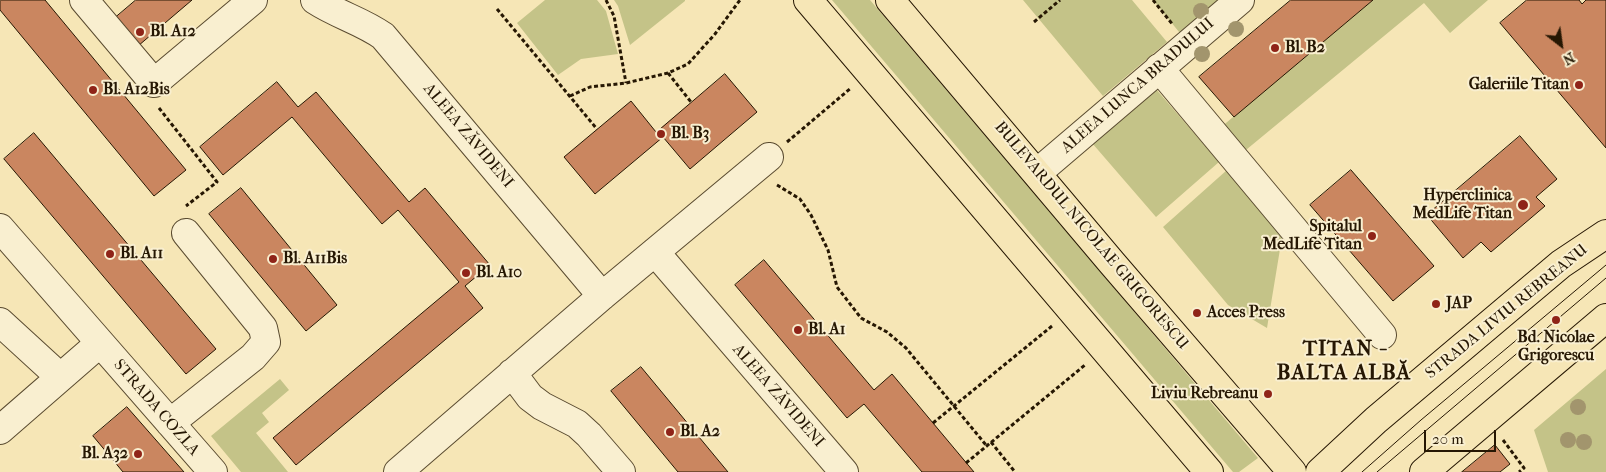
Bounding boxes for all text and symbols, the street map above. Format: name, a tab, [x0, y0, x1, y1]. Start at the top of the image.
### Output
street label: ALEEA LUNCA BRADULUI	[1058, 14, 1218, 158]
north arrow	[1536, 20, 1586, 70]
place label: Bl. A12	[150, 22, 196, 42]
marker: Bl. A12	[134, 26, 146, 38]
place label: Bl. B2	[1285, 38, 1325, 58]
marker: Bl. B2	[1269, 42, 1281, 54]
text: N	[1560, 48, 1578, 68]
place label: Galeriile Titan	[1469, 75, 1569, 95]
marker: Galeriile Titan	[1573, 79, 1585, 91]
place label: Bl. A12Bis	[103, 80, 170, 100]
street label: ALEEA ZĂVIDENI	[419, 80, 517, 192]
marker: Bl. A12Bis	[87, 84, 99, 96]
street label: BULEVARDUL NICOLAE GRIGORESCU	[990, 118, 1192, 354]
place label: Bl. B3	[671, 124, 709, 144]
marker: Bl. B3	[655, 128, 667, 140]
place label: Hyperclinica MedLife Titan	[1413, 186, 1512, 224]
marker: Hyperclinica MedLife Titan	[1516, 198, 1530, 212]
place label: Spitalul MedLife Titan	[1263, 217, 1362, 255]
marker: Spitalul MedLife Titan	[1366, 230, 1378, 242]
street label: STRADA LIVIU REBREANU	[1422, 241, 1592, 383]
place label: Bl. A11	[120, 244, 163, 264]
marker: Bl. A11	[104, 248, 116, 260]
place label: Bl. A11Bis	[283, 249, 347, 269]
marker: Bl. A11Bis	[267, 253, 279, 265]
place label: Bl. A10	[476, 263, 522, 283]
marker: Bl. A10	[460, 267, 472, 279]
place label: JAP	[1446, 294, 1472, 314]
marker: JAP	[1430, 298, 1442, 310]
place label: Acces Press	[1207, 303, 1285, 323]
marker: Acces Press	[1191, 307, 1203, 319]
marker: Bd. Nicolae Grigorescu	[1550, 314, 1562, 326]
place label: Bl. A1	[808, 320, 845, 340]
marker: Bl. A1	[792, 324, 804, 336]
place label: Bd. Nicolae Grigorescu	[1517, 328, 1595, 366]
district label: TITAN - BALTA ALBĂ	[1276, 337, 1412, 387]
street label: ALEEA ZĂVIDENI	[728, 341, 828, 451]
street label: STRADA COZLA	[109, 356, 203, 460]
place label: Liviu Rebreanu	[1151, 384, 1258, 404]
marker: Liviu Rebreanu	[1262, 388, 1274, 400]
scale bar	[1426, 420, 1498, 452]
place label: Bl. A2	[680, 422, 720, 442]
marker: Bl. A2	[664, 426, 676, 438]
text: 20 m	[1432, 430, 1464, 448]
place label: Bl. A32	[81, 444, 128, 464]
marker: Bl. A32	[132, 448, 144, 460]

